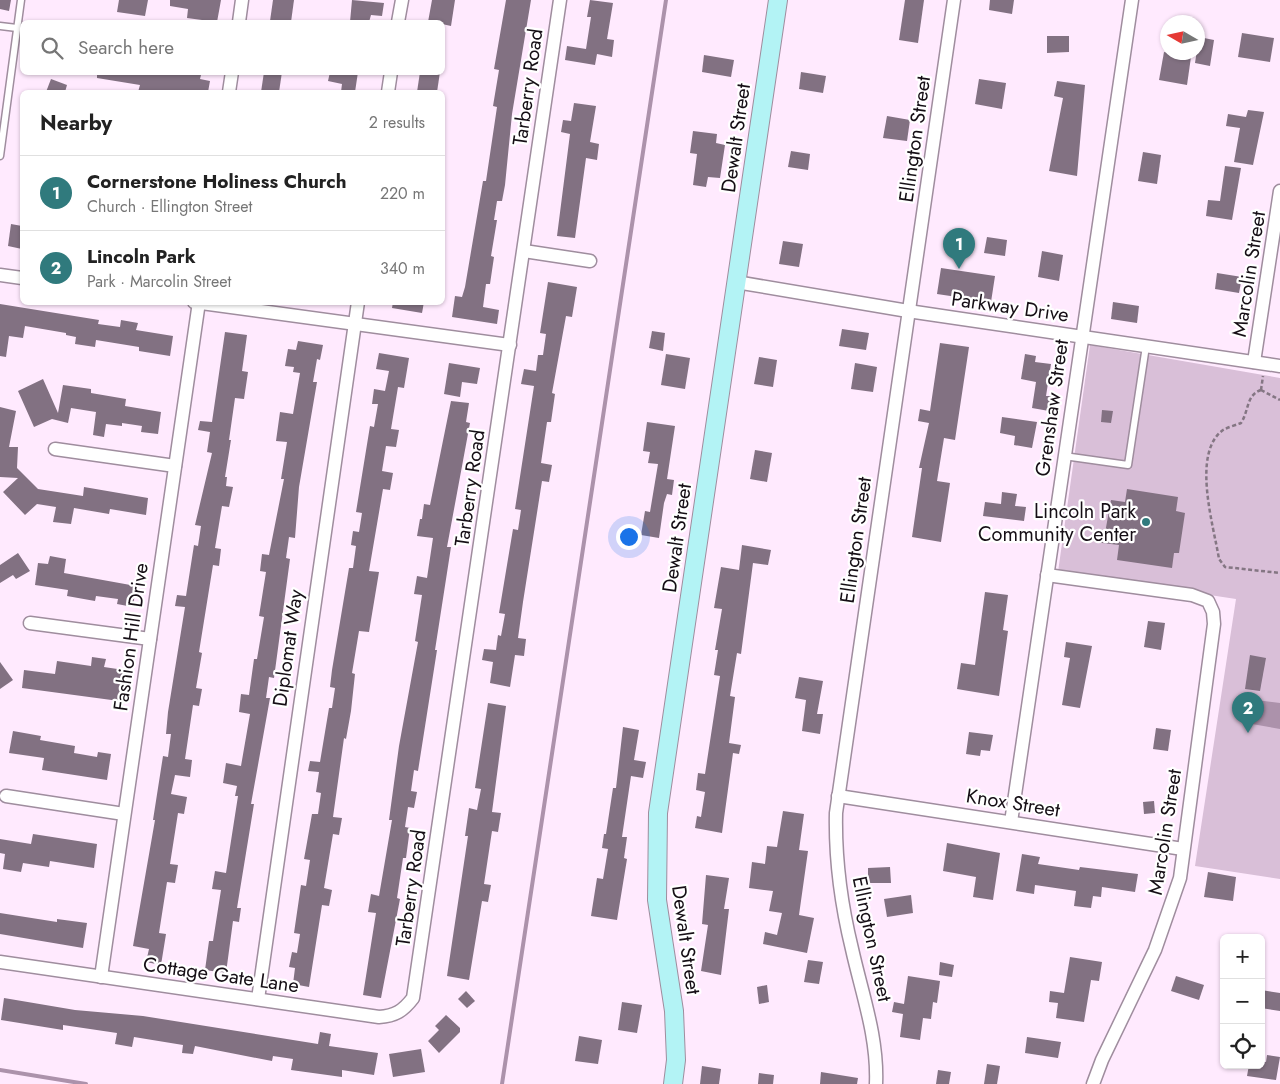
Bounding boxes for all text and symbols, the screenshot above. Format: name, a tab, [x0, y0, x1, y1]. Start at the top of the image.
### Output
north arrow	[1160, 15, 1205, 60]
search box	[20, 20, 445, 75]
street label: Tarberry Road	[505, 27, 551, 147]
icon: search	[38, 34, 66, 62]
text: Search here	[78, 34, 174, 61]
street label: Ellington Street	[892, 74, 938, 204]
street label: Dewalt Street	[714, 81, 758, 194]
text: Nearby	[40, 108, 112, 138]
text: 2 results	[369, 111, 425, 134]
text: Cornerstone Holiness Church	[87, 168, 347, 195]
text: 1	[52, 182, 60, 205]
text: 220 m	[380, 182, 425, 205]
text: Church · Ellington Street	[87, 195, 252, 218]
street label: Marcolin Street	[1225, 209, 1273, 339]
pin: 1	[943, 228, 975, 269]
text: Lincoln Park	[87, 243, 196, 270]
text: 2	[51, 257, 61, 280]
text: 340 m	[380, 257, 425, 280]
text: Park · Marcolin Street	[87, 270, 231, 293]
street label: Parkway Drive	[949, 284, 1071, 330]
street label: Grenshaw Street	[1028, 337, 1076, 478]
street label: Tarberry Road	[447, 428, 493, 548]
street label: Ellington Street	[833, 475, 879, 605]
street label: Dewalt Street	[655, 481, 699, 594]
place label: Lincoln Park Community Center	[978, 497, 1136, 549]
marker: Lincoln Park Community Center	[1140, 516, 1152, 528]
your location	[616, 524, 642, 550]
street label: Fashion Hill Drive	[106, 561, 156, 713]
street label: Diplomat Way	[265, 587, 311, 708]
pin: 2	[1232, 692, 1264, 733]
street label: Marcolin Street	[1141, 767, 1189, 897]
street label: Knox Street	[964, 781, 1062, 825]
street label: Tarberry Road	[388, 828, 434, 948]
street label: Ellington Street	[845, 874, 899, 1004]
street label: Dewalt Street	[664, 884, 708, 997]
map controls	[1220, 934, 1265, 1069]
button: +	[1220, 934, 1265, 979]
street label: Cottage Gate Lane	[141, 950, 301, 1000]
button: −	[1220, 979, 1265, 1024]
button: locate	[1220, 1024, 1265, 1069]

